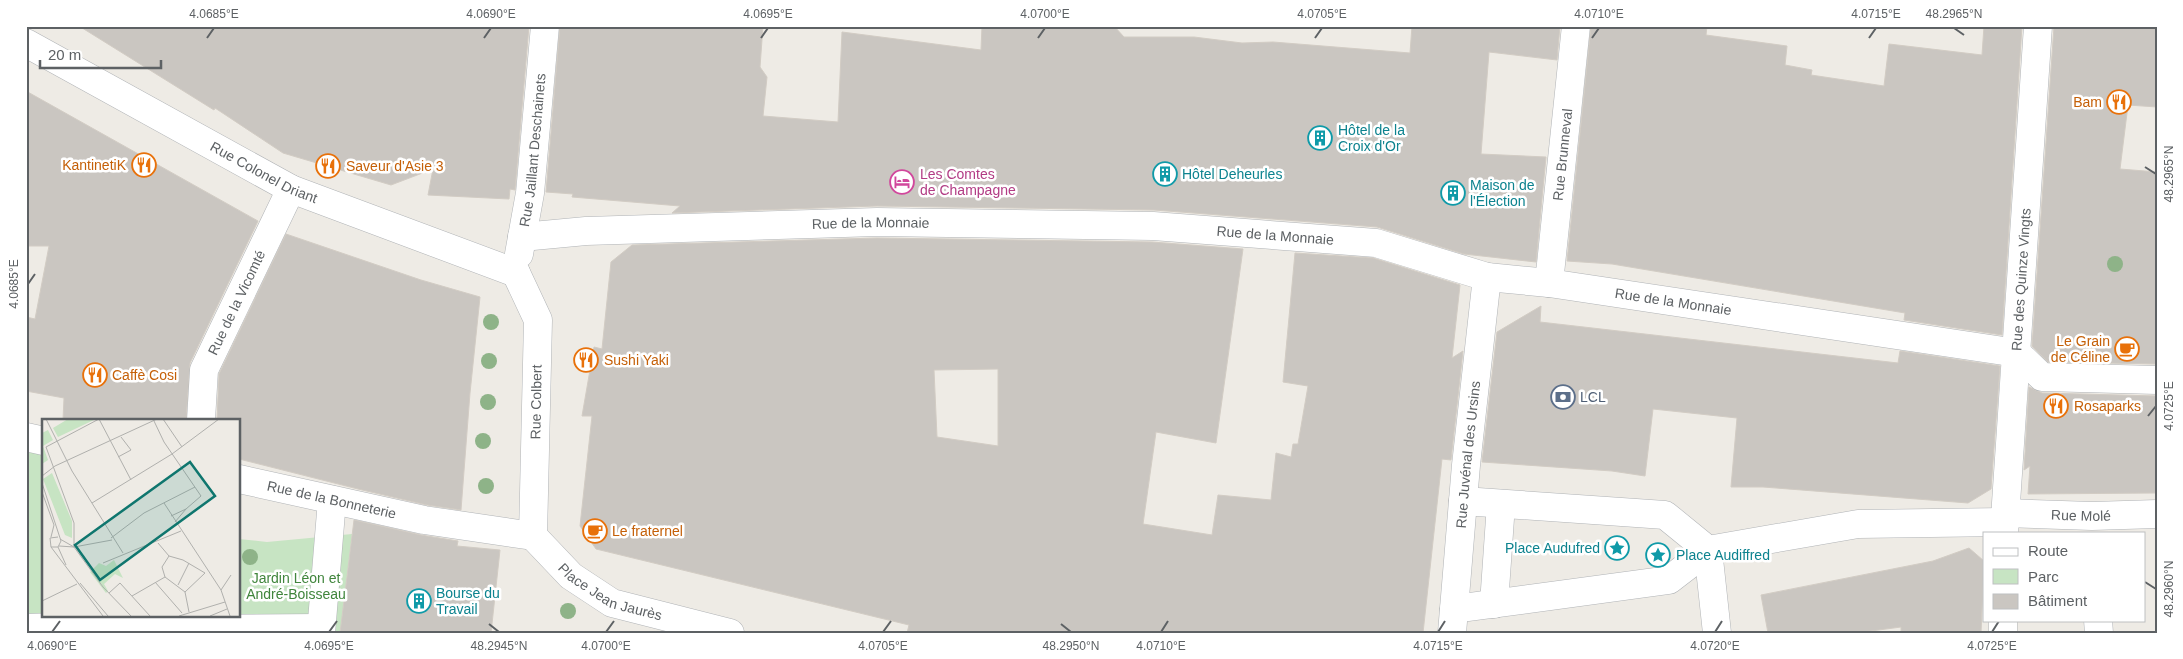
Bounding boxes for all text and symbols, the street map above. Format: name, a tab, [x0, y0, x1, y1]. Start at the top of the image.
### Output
text: 4.0685°E	[189, 7, 239, 21]
text: 4.0690°E	[466, 7, 516, 21]
text: 4.0695°E	[743, 7, 793, 21]
text: 4.0700°E	[1020, 7, 1070, 21]
text: 4.0705°E	[1297, 7, 1347, 21]
text: 4.0710°E	[1574, 7, 1624, 21]
text: 4.0715°E	[1851, 7, 1901, 21]
text: 48.2965°N	[1926, 7, 1982, 21]
scale bar	[40, 38, 161, 70]
text: 20 m	[48, 46, 81, 63]
street label: Rue Jaillant Deschainets	[516, 73, 549, 228]
restaurant icon: Bam	[2106, 89, 2132, 115]
place label: Bam	[2073, 94, 2102, 110]
street label: Rue Brunneval	[1550, 108, 1575, 202]
place label: Hôtel de la Croix d'Or	[1338, 122, 1405, 154]
building icon: Hôtel de la Croix d'Or	[1307, 125, 1333, 151]
street label: Rue Colonel Driant	[208, 138, 320, 206]
text: 48.2965°N	[2162, 146, 2176, 202]
restaurant icon: KantinetiK	[131, 152, 157, 178]
restaurant icon: Saveur d'Asie 3	[315, 153, 341, 179]
place label: KantinetiK	[62, 157, 127, 173]
place label: Saveur d'Asie 3	[346, 158, 444, 174]
building icon: Hôtel Deheurles	[1152, 161, 1178, 187]
place label: Les Comtes de Champagne	[920, 166, 1016, 198]
place label: Hôtel Deheurles	[1182, 166, 1282, 182]
hotel icon: Les Comtes de Champagne	[889, 169, 915, 195]
place label: Maison de l'Élection	[1470, 177, 1535, 209]
building icon: Maison de l'Élection	[1440, 180, 1466, 206]
street label: Rue des Quinze Vingts	[2008, 208, 2034, 351]
street label: Rue de la Monnaie	[812, 214, 930, 232]
street label: Rue de la Monnaie	[1216, 223, 1335, 248]
street label: Rue de la Vicomté	[204, 247, 269, 357]
text: 4.0685°E	[7, 259, 21, 309]
street label: Rue de la Monnaie	[1614, 285, 1733, 318]
place label: Le Grain de Céline	[2051, 333, 2110, 365]
cafe icon: Le Grain de Céline	[2114, 336, 2140, 362]
restaurant icon: Sushi Yaki	[573, 347, 599, 373]
place label: Sushi Yaki	[604, 352, 669, 368]
restaurant icon: Caffè Cosi	[82, 362, 108, 388]
street label: Rue Colbert	[527, 364, 545, 439]
place label: Caffè Cosi	[112, 367, 177, 383]
street label: Rue Juvénal des Ursins	[1453, 380, 1483, 529]
text: 4.0725°E	[2162, 381, 2176, 431]
bank icon: LCL	[1550, 384, 1576, 410]
place label: LCL	[1580, 389, 1606, 405]
restaurant icon: Rosaparks	[2043, 393, 2069, 419]
place label: Rosaparks	[2074, 398, 2141, 414]
inset map	[42, 419, 240, 616]
street label: Rue de la Bonneterie	[266, 477, 398, 522]
street label: Rue Molé	[2051, 507, 2111, 524]
cafe icon: Le fraternel	[582, 518, 608, 544]
place label: Le fraternel	[612, 523, 683, 539]
legend	[1983, 532, 2146, 622]
place icon: Place Audufred	[1604, 535, 1630, 561]
place label: Place Audufred	[1505, 540, 1600, 556]
place icon: Place Audiffred	[1645, 542, 1671, 568]
text: Route	[2028, 542, 2068, 559]
place label: Place Audiffred	[1676, 547, 1770, 563]
street label: Place Jean Jaurès	[555, 560, 664, 623]
text: 48.2960°N	[2162, 561, 2176, 617]
text: Parc	[2028, 568, 2059, 585]
park label: Jardin Léon et André-Boisseau	[246, 570, 346, 602]
place label: Bourse du Travail	[436, 585, 500, 617]
building icon: Bourse du Travail	[406, 588, 432, 614]
text: Bâtiment	[2028, 592, 2088, 609]
text: 4.0690°E	[27, 639, 77, 653]
text: 4.0695°E	[304, 639, 354, 653]
text: 48.2945°N	[471, 639, 527, 653]
text: 4.0700°E	[581, 639, 631, 653]
text: 4.0705°E	[858, 639, 908, 653]
text: 48.2950°N	[1043, 639, 1099, 653]
text: 4.0710°E	[1136, 639, 1186, 653]
text: 4.0715°E	[1413, 639, 1463, 653]
text: 4.0720°E	[1690, 639, 1740, 653]
text: 4.0725°E	[1967, 639, 2017, 653]

